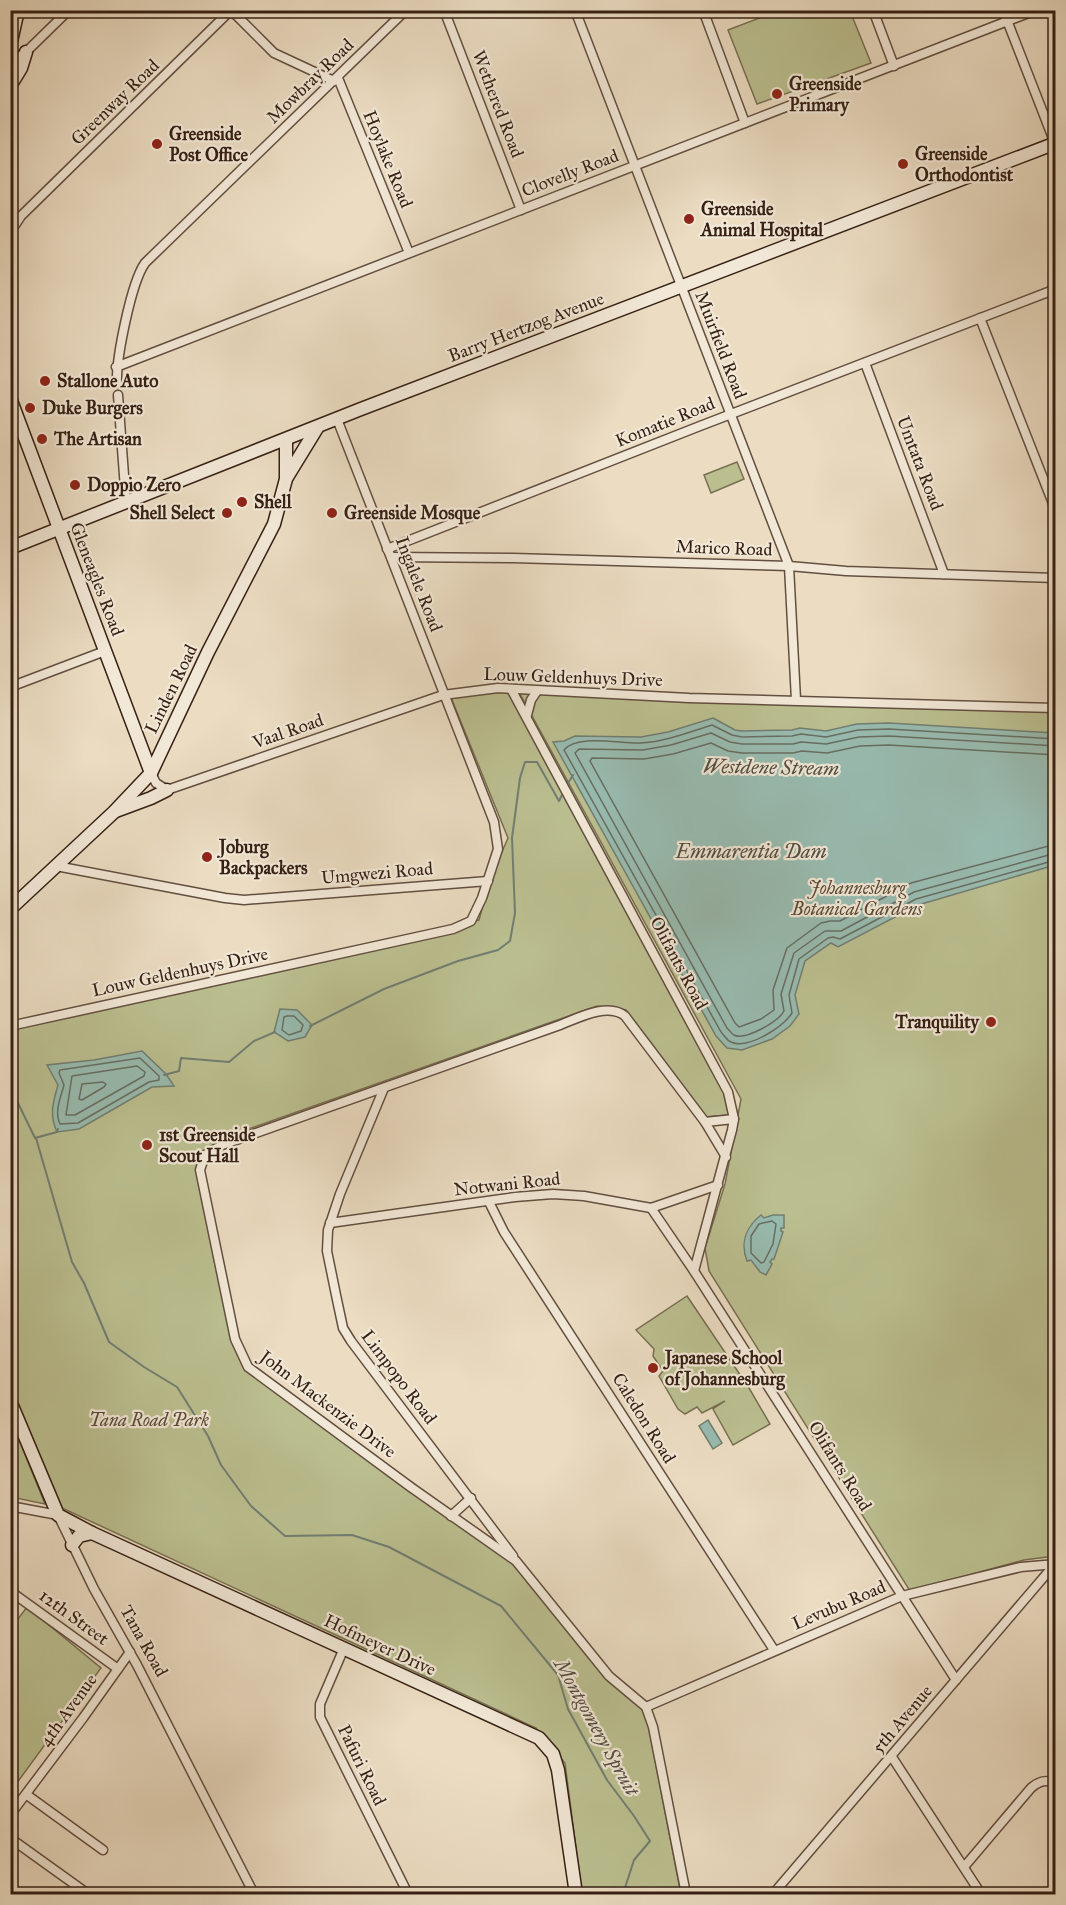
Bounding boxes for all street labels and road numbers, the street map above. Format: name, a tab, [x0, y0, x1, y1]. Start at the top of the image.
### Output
street label: Mowbray Road	[262, 34, 358, 128]
street label: Wethered Road	[467, 47, 529, 161]
street label: Greenway Road	[66, 54, 164, 150]
street label: Hoylake Road	[358, 107, 418, 211]
street label: Clovelly Road	[518, 144, 622, 202]
street label: Barry Hertzog Avenue	[445, 287, 607, 368]
street label: Muirfield Road	[690, 288, 752, 402]
street label: Komatie Road	[612, 392, 718, 452]
street label: Umtata Road	[892, 413, 948, 513]
street label: Gleneagles Road	[64, 519, 129, 639]
street label: Ingalele Road	[390, 533, 447, 635]
street label: Marico Road	[675, 535, 773, 561]
street label: Linden Road	[140, 641, 202, 737]
street label: Louw Geldenhuys Drive	[483, 663, 663, 691]
street label: Vaal Road	[249, 709, 326, 754]
street label: Umgwezi Road	[320, 857, 434, 890]
street label: Olifants Road	[645, 913, 713, 1013]
street label: Louw Geldenhuys Drive	[90, 943, 270, 1001]
street label: Notwani Road	[453, 1167, 561, 1201]
street label: Limpopo Road	[356, 1326, 442, 1428]
street label: John Mackenzie Drive	[253, 1344, 401, 1463]
street label: Caledon Road	[608, 1369, 680, 1467]
street label: Olifants Road	[804, 1417, 876, 1515]
street label: Levubu Road	[789, 1575, 889, 1635]
street label: 12th Street	[35, 1584, 114, 1650]
street label: Tana Road	[115, 1601, 173, 1681]
street label: Hofmeyer Drive	[321, 1609, 439, 1681]
street label: 4th Avenue	[34, 1669, 102, 1751]
street label: 5th Avenue	[867, 1680, 937, 1758]
street label: Pafuri Road	[333, 1721, 391, 1809]

